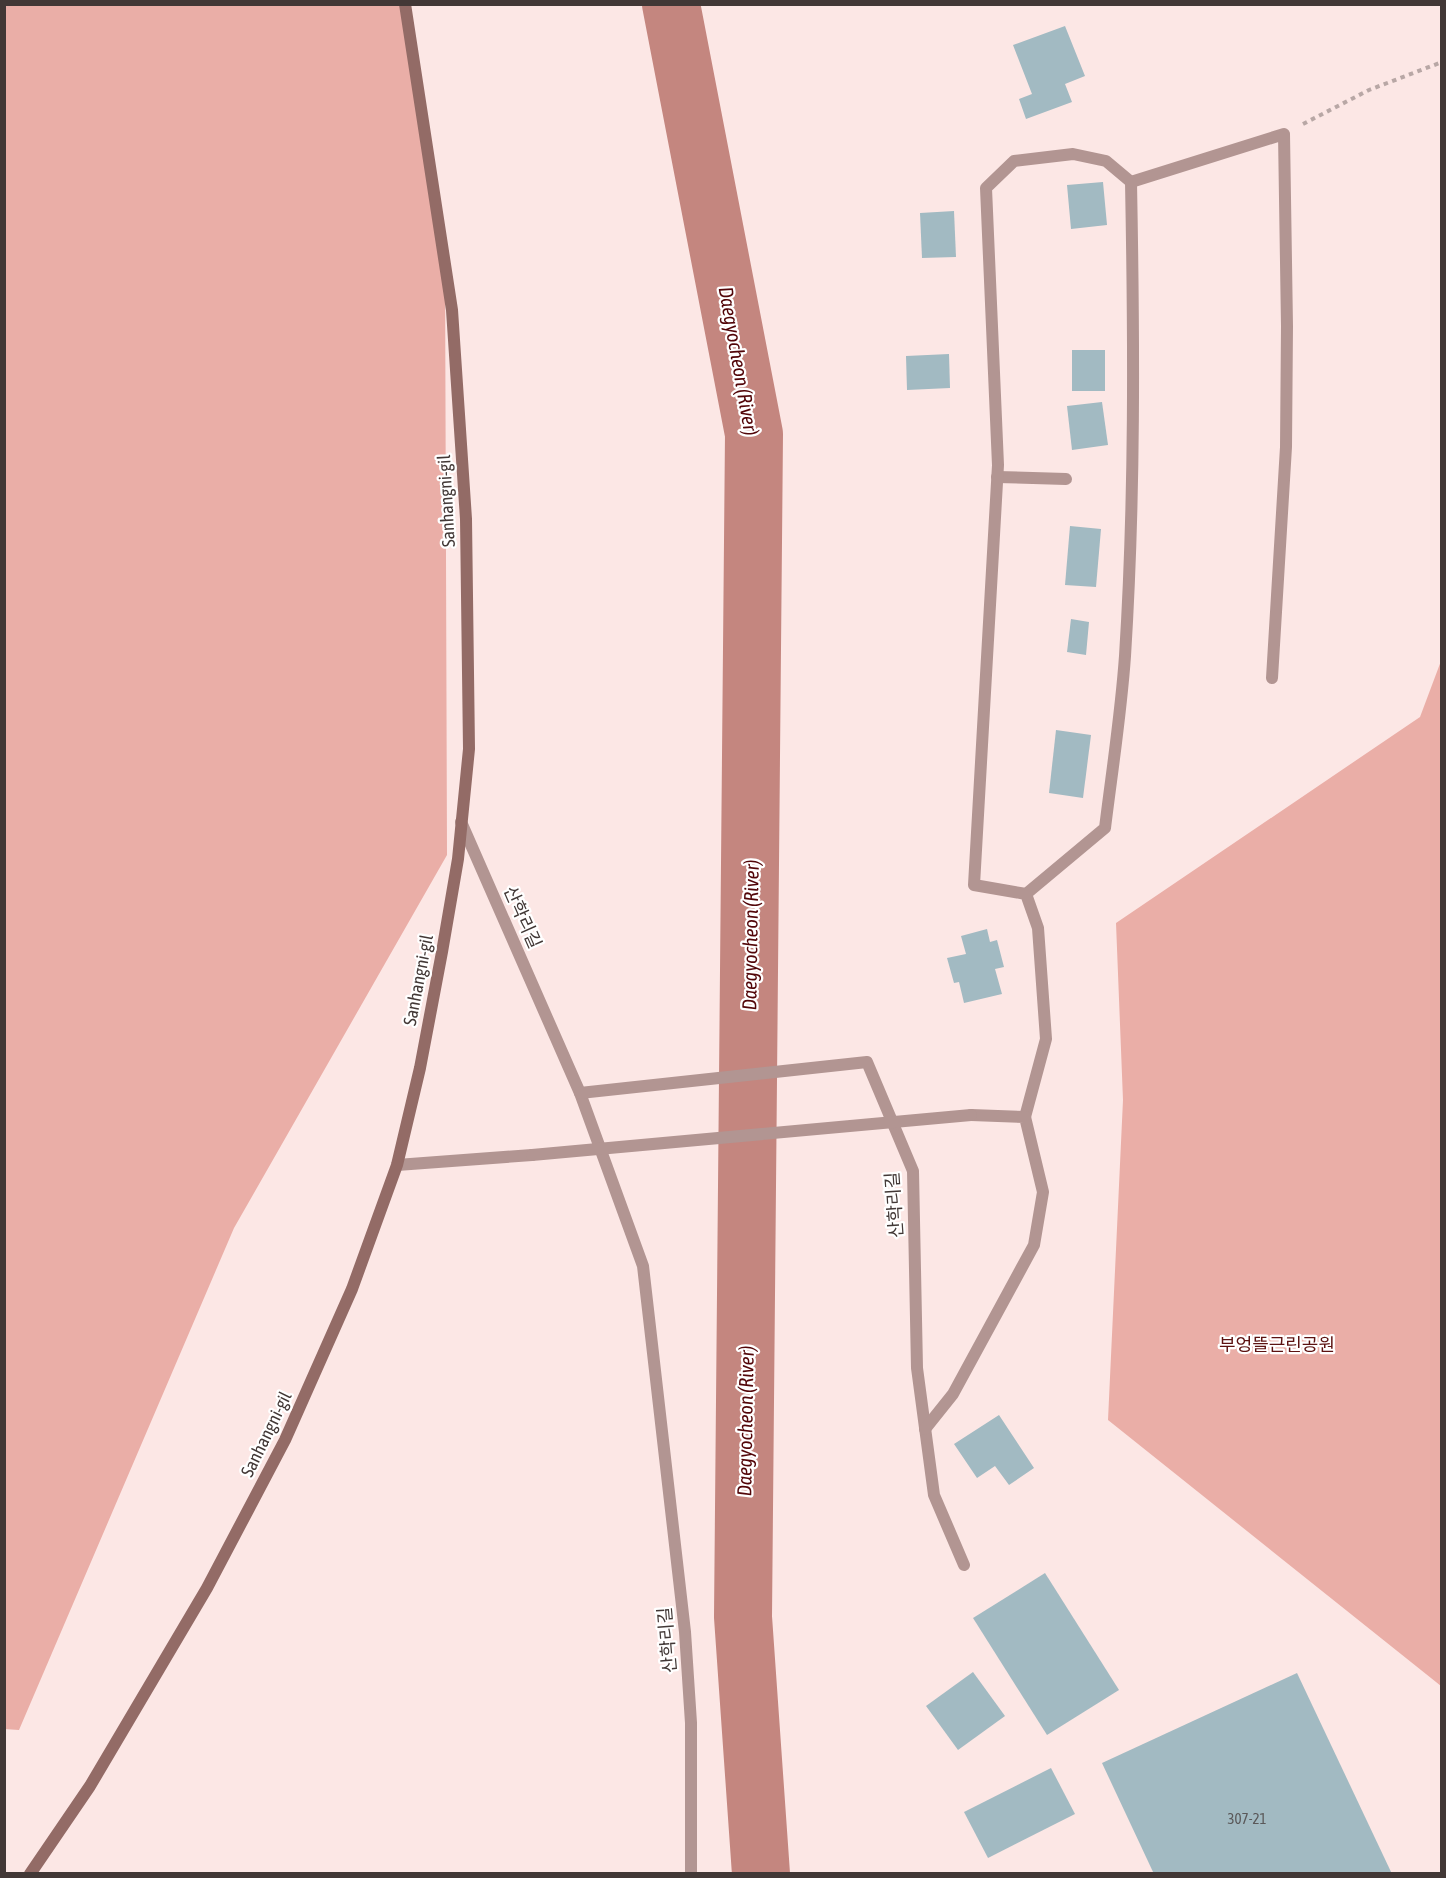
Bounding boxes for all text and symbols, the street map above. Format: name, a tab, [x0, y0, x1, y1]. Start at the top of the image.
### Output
water label: Daegyocheon (River)	[715, 285, 763, 437]
street label: Sanhangni-gil	[433, 454, 459, 548]
water label: Daegyocheon (River)	[737, 859, 763, 1011]
street label: 산학리길	[500, 882, 546, 952]
street label: Sanhangni-gil	[399, 932, 437, 1027]
street label: 산학리길	[881, 1171, 907, 1239]
park label: 부엉뜰근린공원	[1219, 1334, 1335, 1355]
water label: Daegyocheon (River)	[732, 1345, 758, 1497]
street label: Sanhangni-gil	[236, 1388, 296, 1480]
street label: 산학리길	[654, 1606, 680, 1674]
house number: 307-21	[1227, 1810, 1267, 1827]

